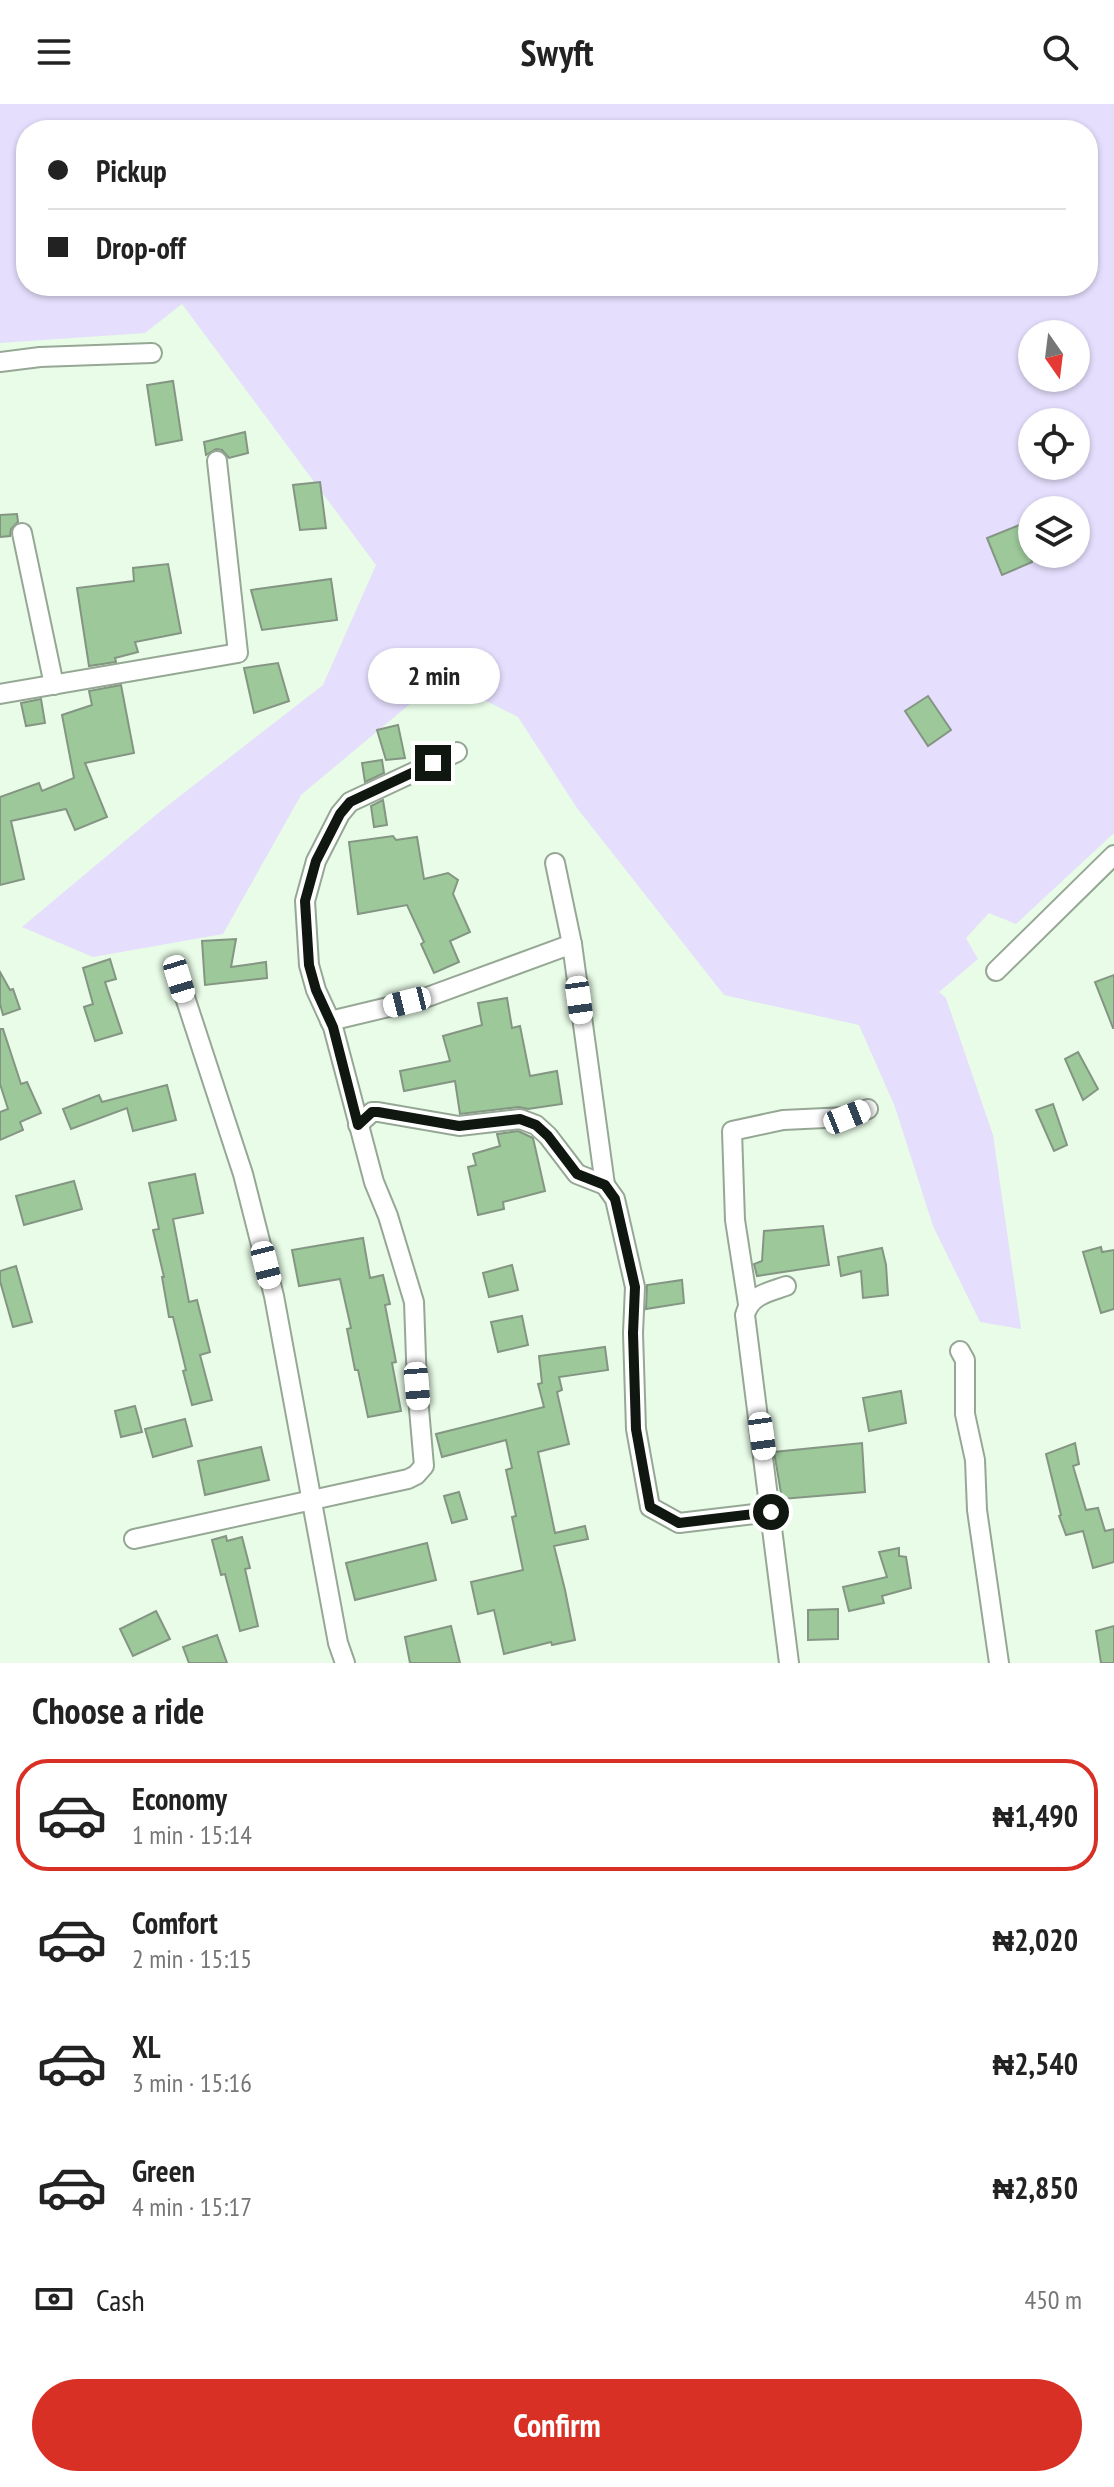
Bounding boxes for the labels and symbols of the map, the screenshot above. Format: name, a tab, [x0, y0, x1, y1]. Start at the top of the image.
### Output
north arrow	[1018, 320, 1090, 392]
callout: 2 min	[367, 647, 499, 703]
route end	[415, 745, 451, 781]
car	[161, 953, 197, 1005]
car	[564, 975, 594, 1025]
car	[381, 985, 433, 1019]
car	[820, 1097, 874, 1137]
car	[249, 1239, 283, 1291]
car	[403, 1361, 431, 1411]
car	[747, 1411, 777, 1461]
route start	[753, 1494, 789, 1530]

